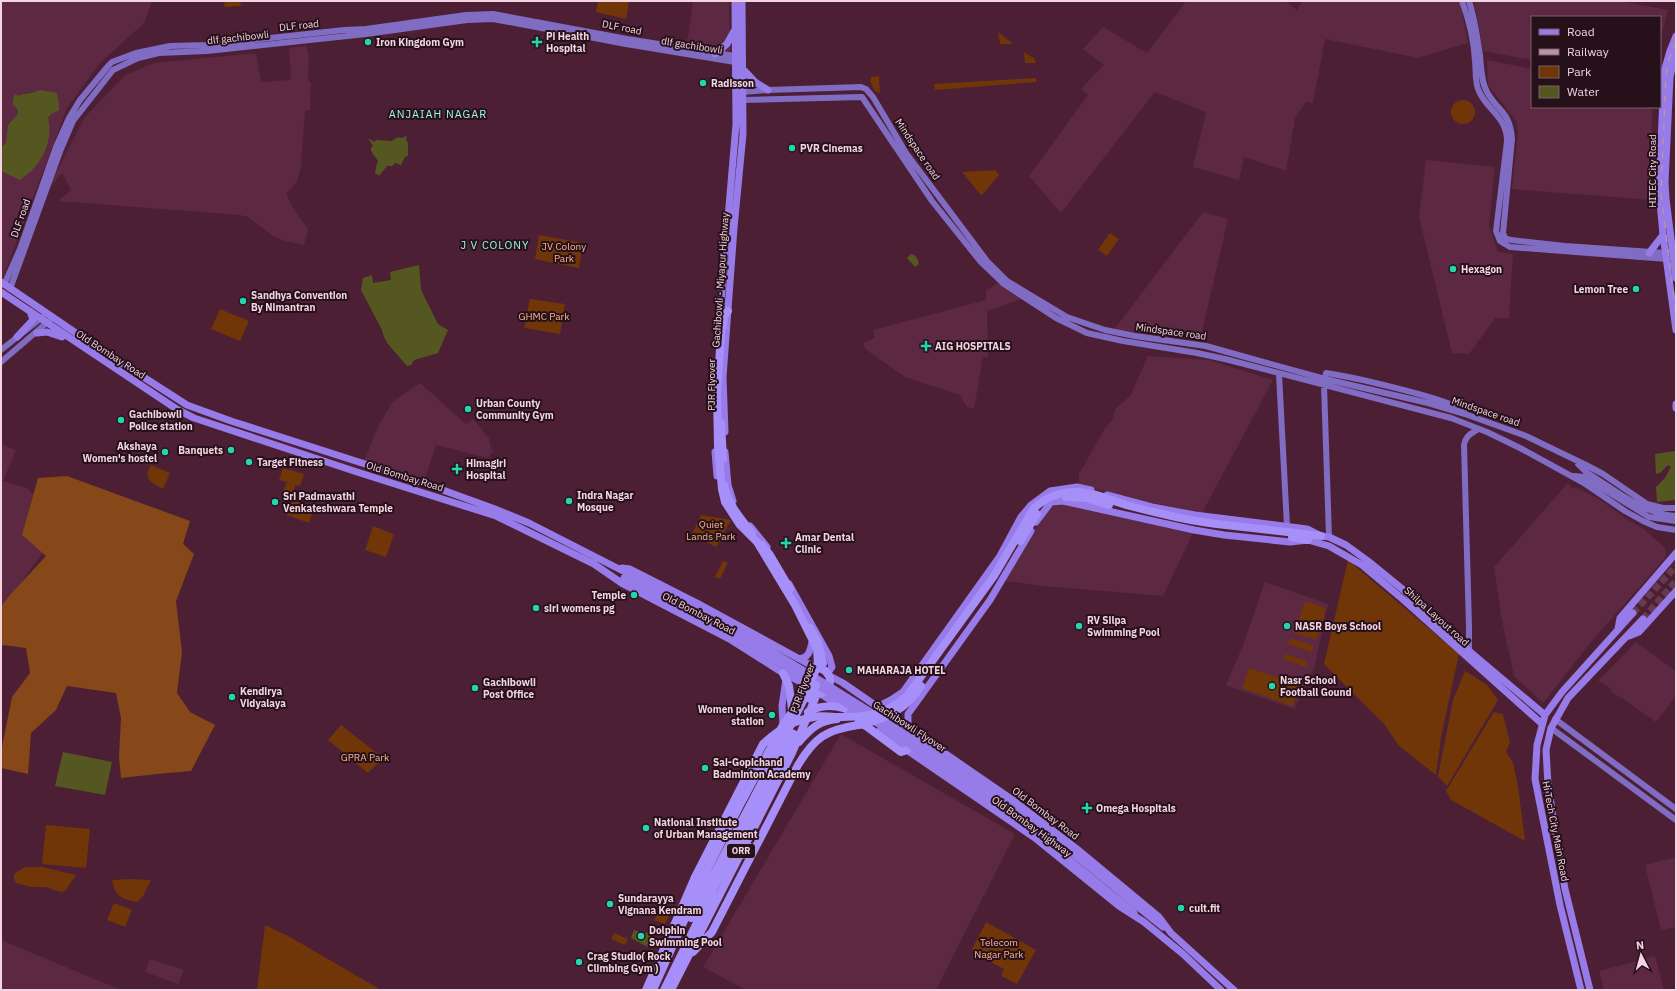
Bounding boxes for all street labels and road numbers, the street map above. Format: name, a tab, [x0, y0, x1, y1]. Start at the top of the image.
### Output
street label: DLF road	[278, 17, 320, 34]
street label: DLF road	[601, 17, 643, 38]
street label: dlf gachibowli	[206, 28, 270, 47]
street label: dlf gachibowli	[660, 34, 724, 57]
street label: Mindspace road	[892, 116, 943, 182]
street label: HITEC City Road	[1646, 134, 1659, 208]
street label: DLF road	[8, 197, 33, 239]
street label: Gachibowli - Miyapur Highway	[709, 212, 732, 348]
street label: Mindspace road	[1135, 320, 1207, 343]
street label: Old Bombay Road	[74, 327, 148, 382]
street label: PJR Flyover	[705, 359, 718, 411]
street label: Mindspace road	[1450, 394, 1522, 429]
street label: Old Bombay Road	[365, 459, 445, 494]
street label: Shilpa Layout road	[1401, 584, 1472, 649]
street label: Old Bombay Road	[660, 589, 737, 637]
street label: PJR Flyover	[787, 661, 818, 715]
street label: Gachibowli Flyover	[871, 698, 949, 755]
street label: Hi Tech City Main Road	[1539, 780, 1572, 882]
street label: Old Bombay Road	[1010, 784, 1082, 843]
street label: Old Bombay Highway	[989, 793, 1074, 860]
road number: ORR	[727, 844, 755, 858]

